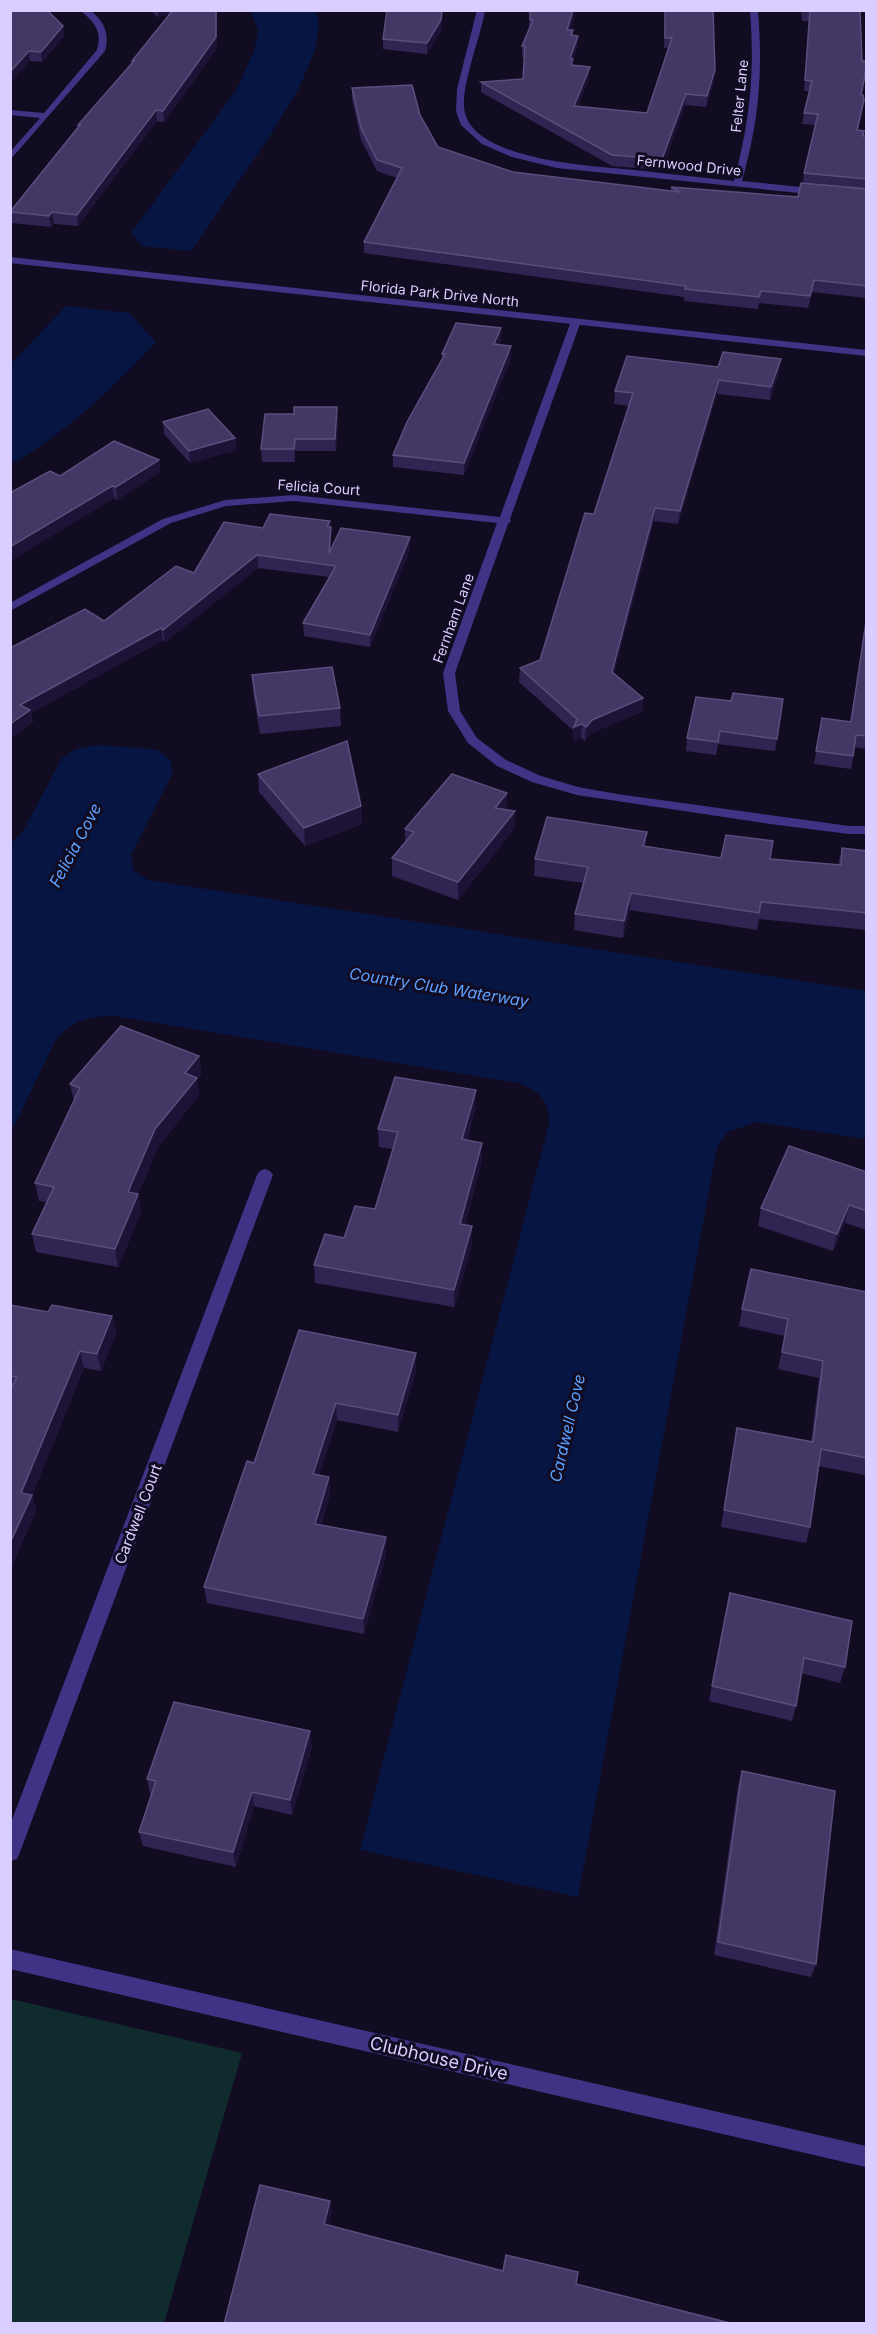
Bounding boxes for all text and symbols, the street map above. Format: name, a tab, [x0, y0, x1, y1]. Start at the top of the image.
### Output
street label: Felter Lane	[727, 59, 751, 133]
street label: Fernwood Drive	[636, 151, 742, 179]
street label: Florida Park Drive North	[360, 276, 520, 310]
street label: Felicia Court	[277, 476, 361, 498]
street label: Fernham Lane	[429, 571, 477, 665]
water label: Felicia Cove	[45, 800, 105, 890]
water label: Country Club Waterway	[348, 963, 531, 1011]
water label: Cardwell Cove	[545, 1372, 589, 1484]
street label: Cardwell Court	[110, 1461, 166, 1567]
street label: Clubhouse Drive	[368, 2032, 510, 2084]

